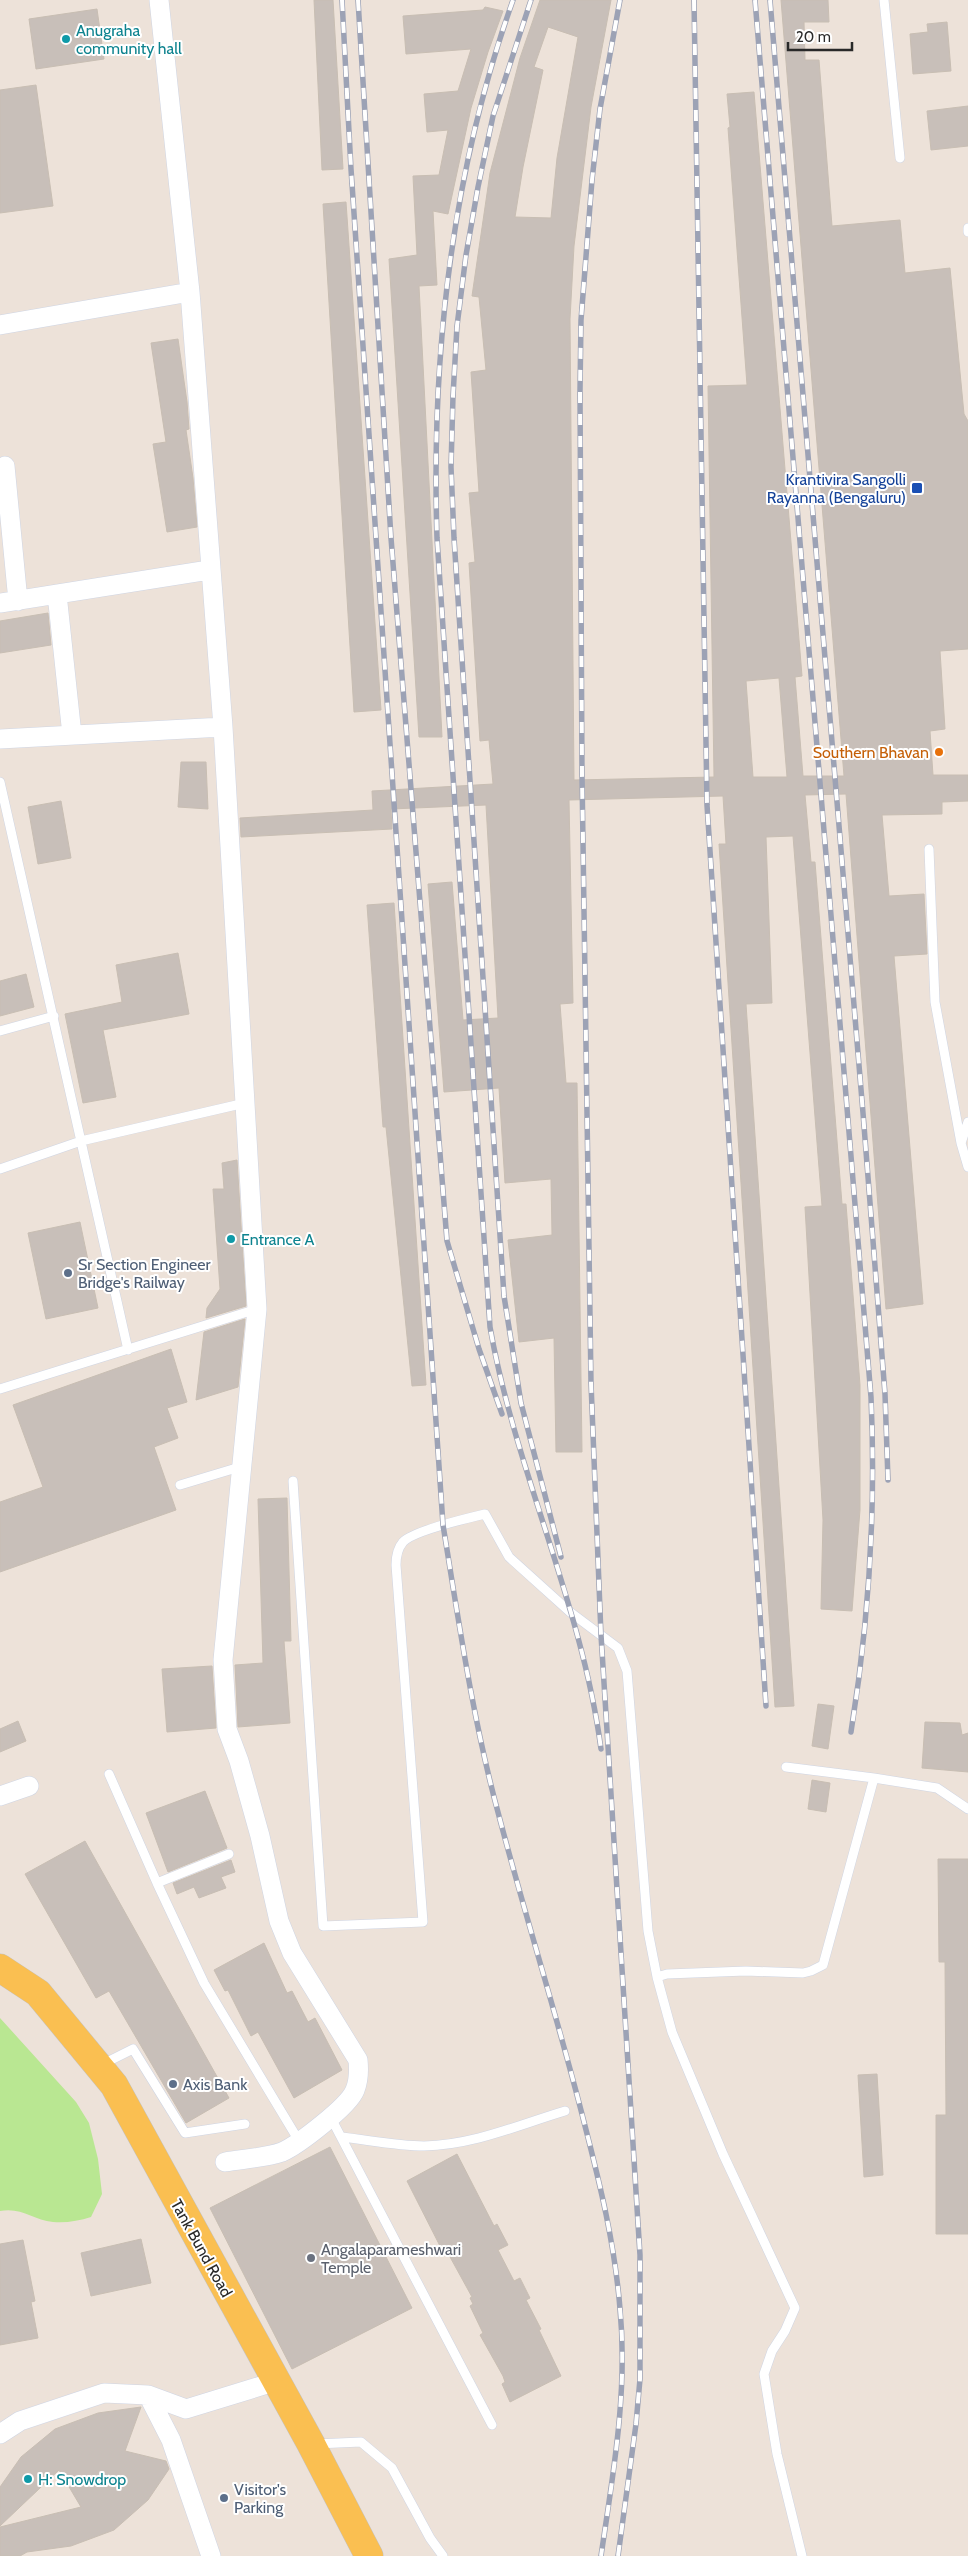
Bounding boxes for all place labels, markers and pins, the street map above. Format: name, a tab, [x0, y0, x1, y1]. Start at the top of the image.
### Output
place label: Anugraha community hall	[76, 21, 182, 58]
marker: Anugraha community hall	[60, 33, 72, 45]
place label: Krantivira Sangolli Rayanna (Bengaluru)	[767, 470, 906, 507]
marker: Krantivira Sangolli Rayanna (Bengaluru)	[910, 481, 924, 495]
place label: Southern Bhavan	[813, 743, 929, 762]
marker: Southern Bhavan	[933, 746, 945, 758]
place label: Entrance A	[241, 1230, 314, 1249]
marker: Entrance A	[225, 1233, 237, 1245]
place label: Sr Section Engineer Bridge's Railway	[78, 1255, 211, 1292]
marker: Sr Section Engineer Bridge's Railway	[62, 1267, 74, 1279]
place label: Axis Bank	[183, 2075, 248, 2094]
marker: Axis Bank	[167, 2078, 179, 2090]
place label: Angalaparameshwari Temple	[321, 2240, 461, 2277]
marker: Angalaparameshwari Temple	[305, 2252, 317, 2264]
place label: H: Snowdrop	[38, 2470, 126, 2489]
marker: H: Snowdrop	[22, 2473, 34, 2485]
place label: Visitor's Parking	[234, 2480, 287, 2517]
marker: Visitor's Parking	[218, 2492, 230, 2504]

